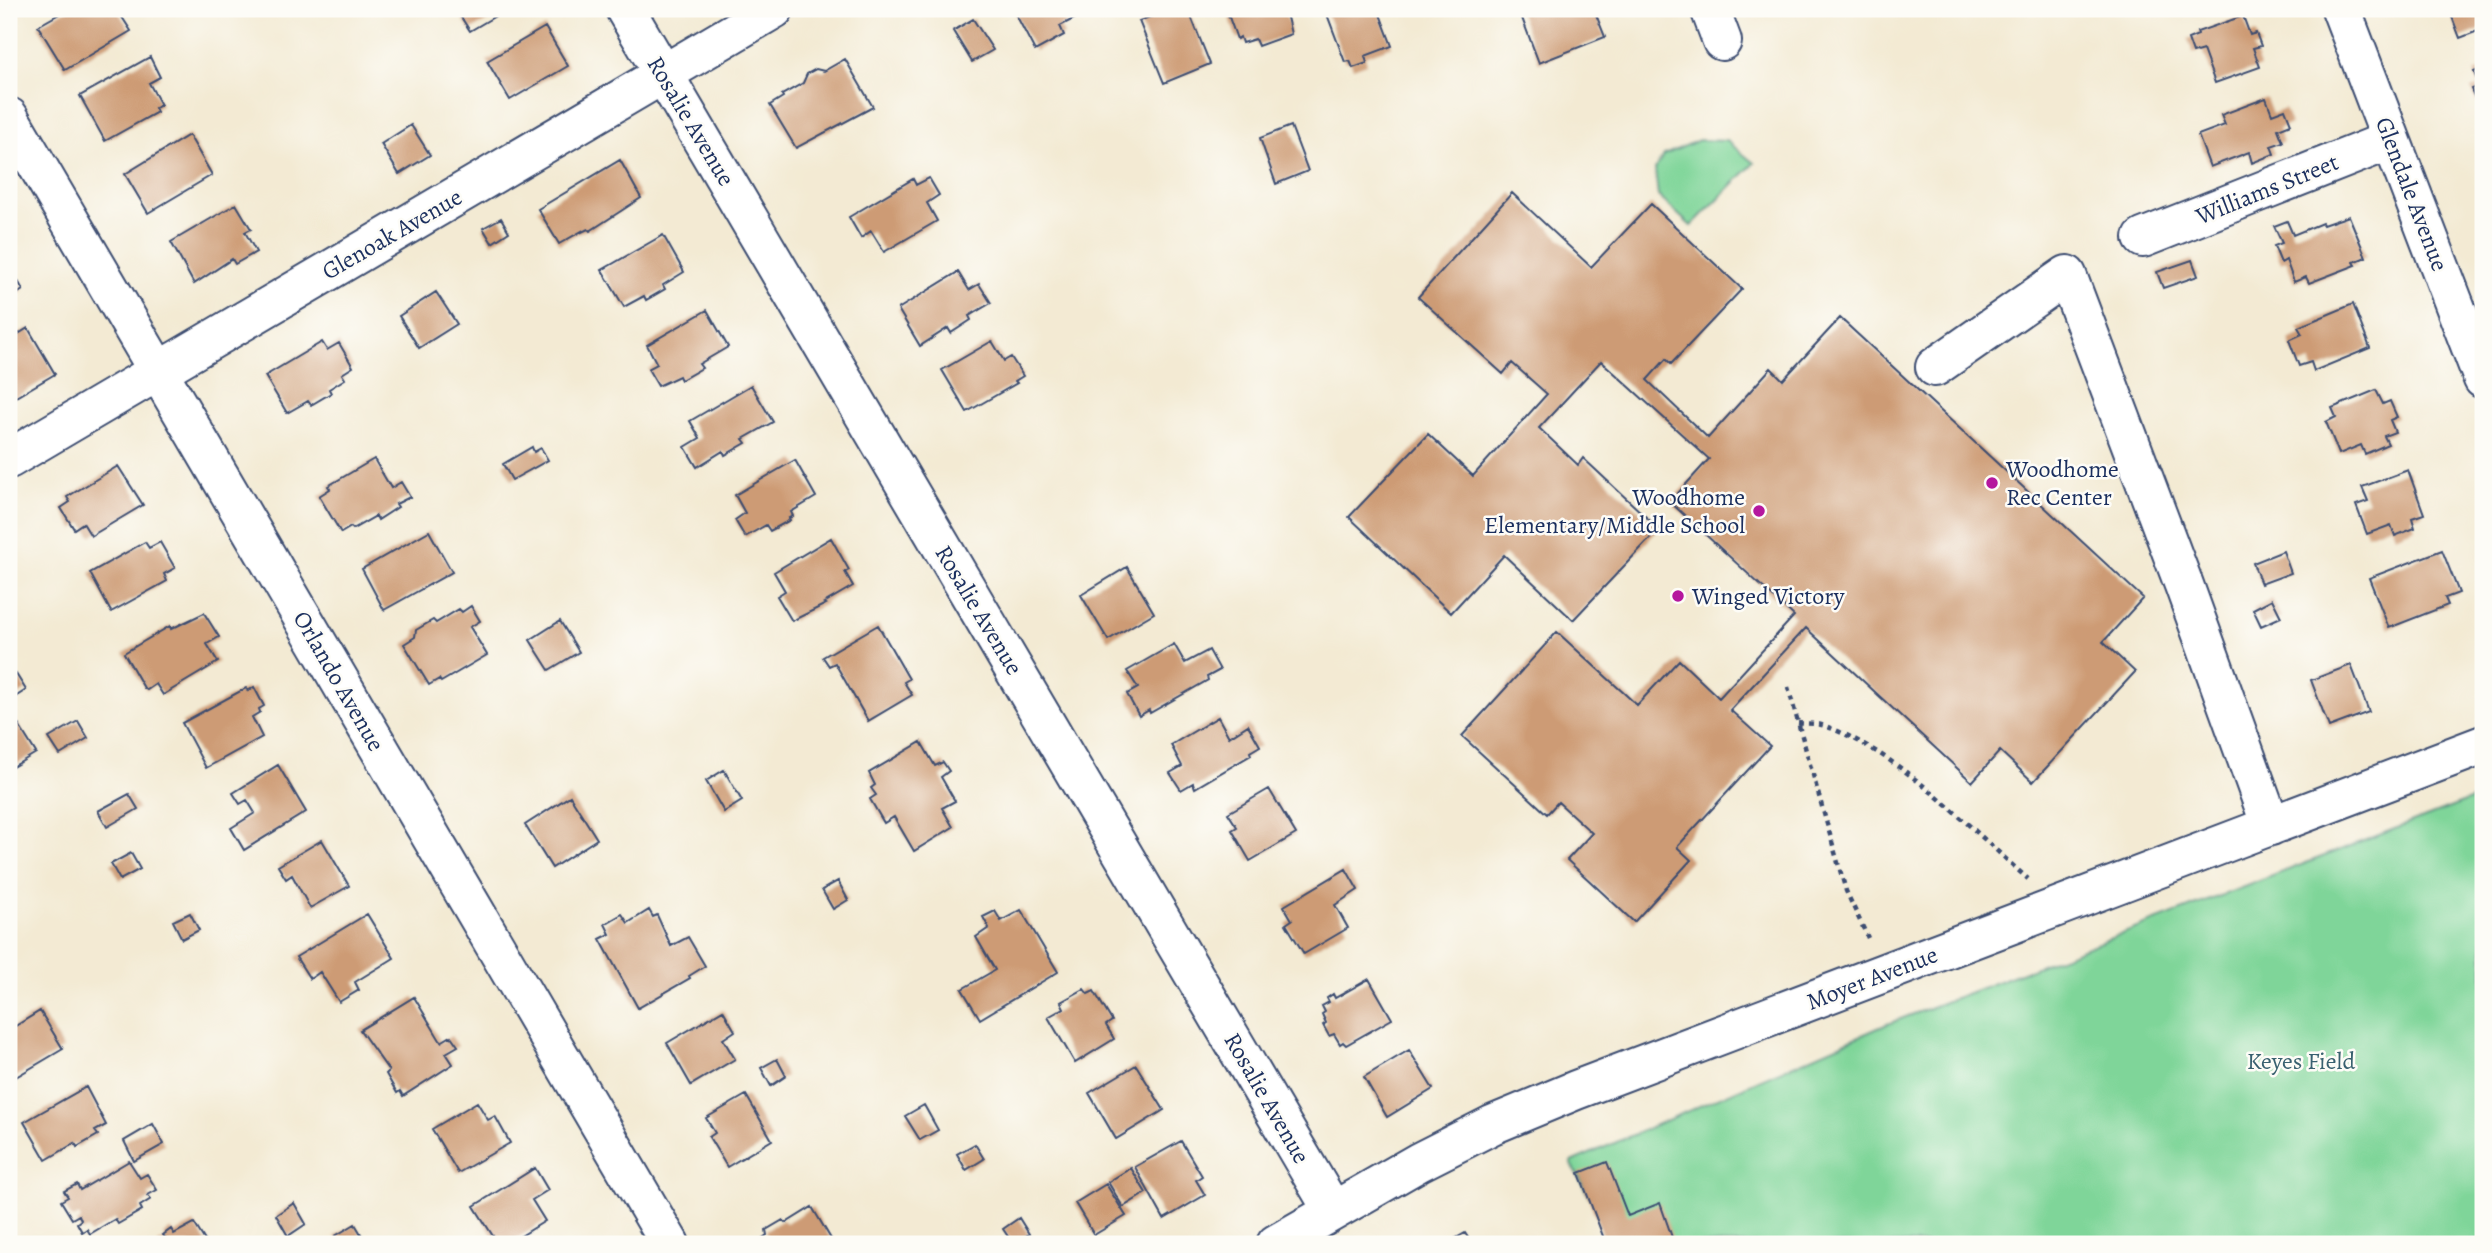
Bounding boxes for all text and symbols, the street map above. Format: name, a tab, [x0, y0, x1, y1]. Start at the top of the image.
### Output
street label: Rosalie Avenue	[640, 50, 742, 192]
street label: Glendale Avenue	[2368, 112, 2456, 276]
street label: Williams Street	[2190, 146, 2343, 233]
street label: Glenoak Avenue	[316, 181, 468, 287]
place label: Woodhome Rec Center	[2005, 453, 2119, 513]
marker: Woodhome Rec Center	[1984, 475, 2000, 491]
place label: Woodhome Elementary/Middle School	[1484, 481, 1745, 541]
marker: Woodhome Elementary/Middle School	[1751, 503, 1767, 519]
street label: Rosalie Avenue	[928, 539, 1030, 681]
place label: Winged Victory	[1691, 580, 1845, 612]
marker: Winged Victory	[1670, 588, 1686, 604]
street label: Orlando Avenue	[286, 605, 392, 757]
street label: Moyer Avenue	[1802, 938, 1942, 1018]
street label: Rosalie Avenue	[1217, 1027, 1317, 1169]
park label: Keyes Field	[2247, 1045, 2355, 1077]

